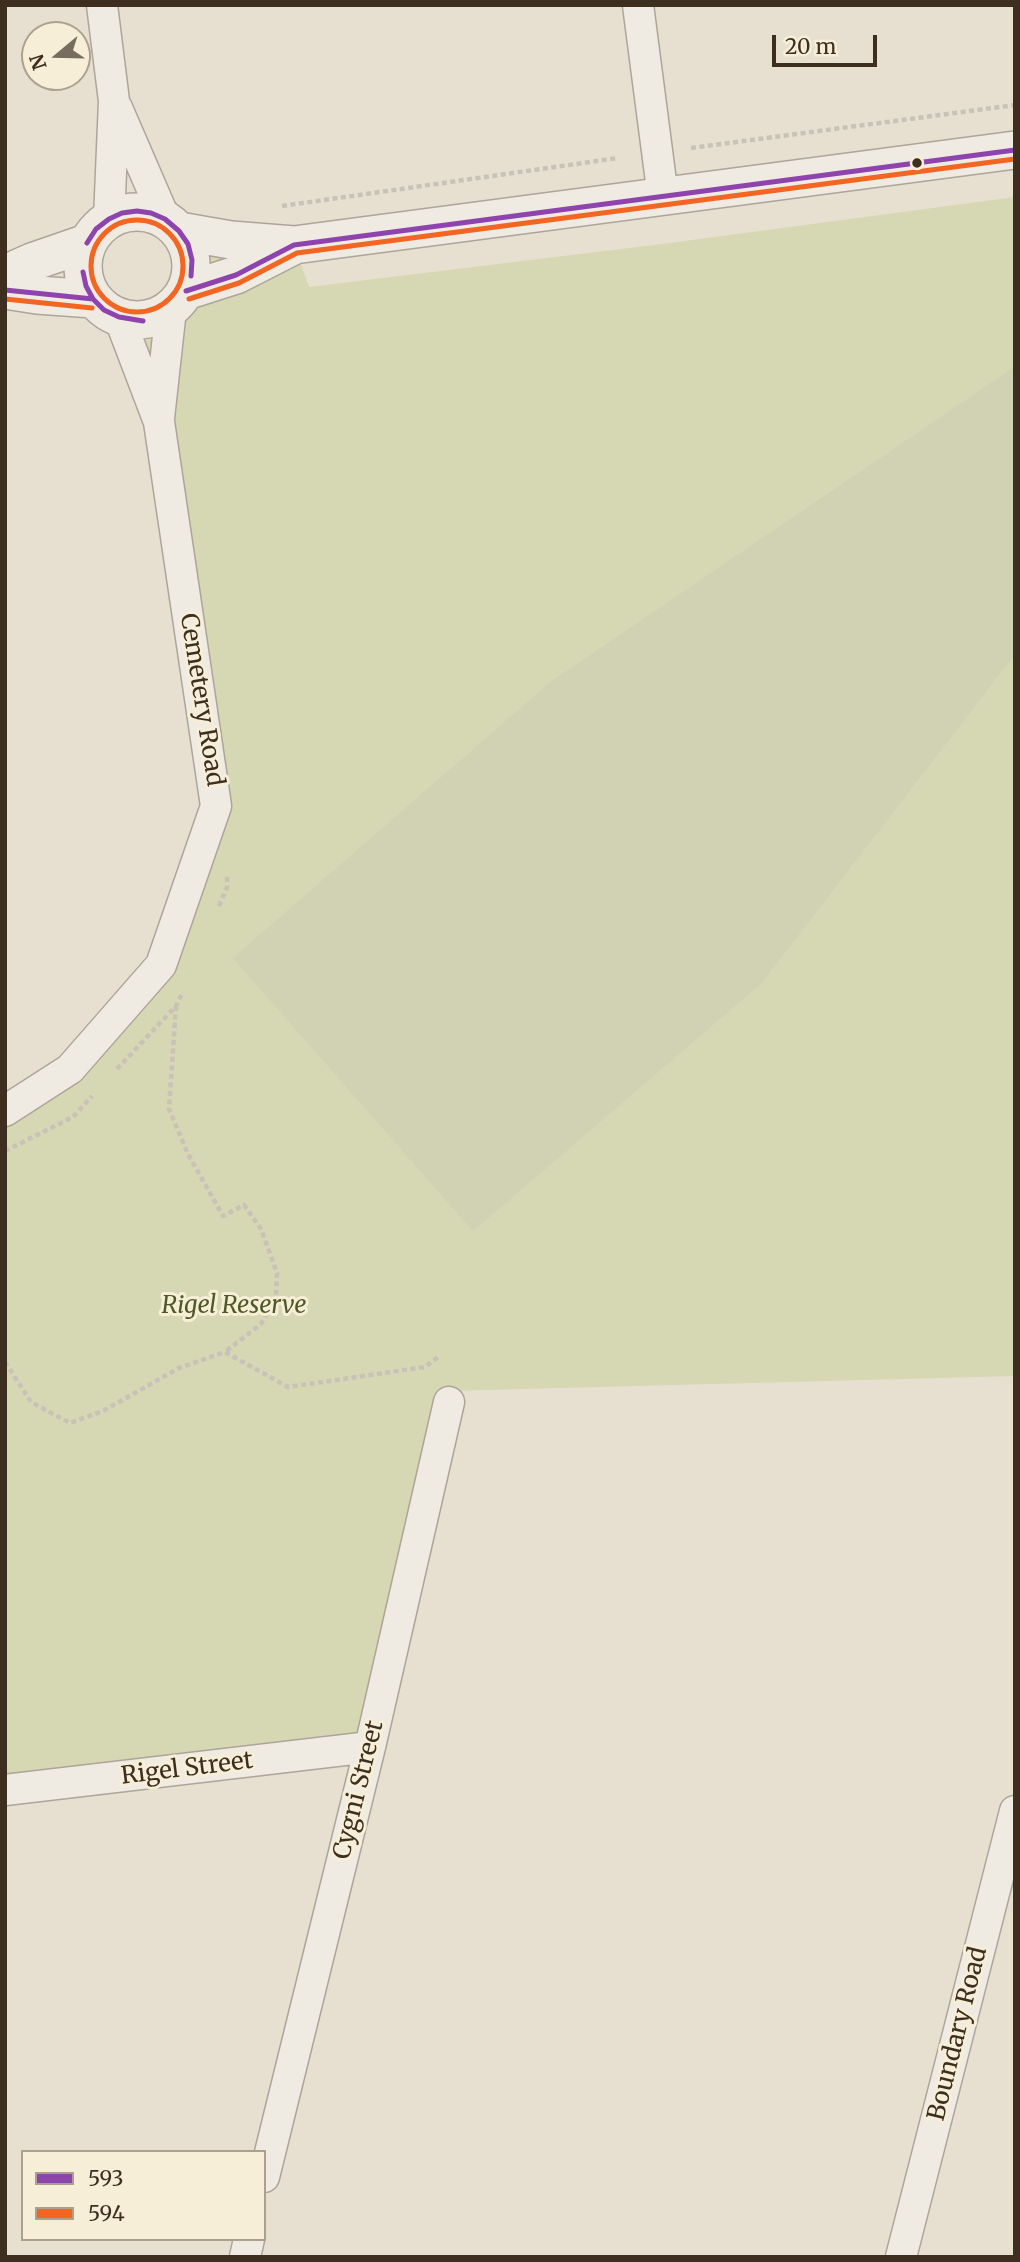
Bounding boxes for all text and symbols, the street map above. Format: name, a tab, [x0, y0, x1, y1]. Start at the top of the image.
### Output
north arrow	[21, 21, 91, 91]
scale bar	[775, 21, 880, 65]
text: 20 m	[785, 33, 836, 60]
text: N	[24, 51, 52, 73]
unlabelled marker	[910, 156, 924, 170]
street label: Cemetery Road	[173, 611, 229, 789]
park label: Rigel Reserve	[162, 1292, 306, 1320]
street label: Cygni Street	[328, 1718, 390, 1862]
street label: Rigel Street	[119, 1747, 255, 1791]
street label: Boundary Road	[922, 1944, 994, 2124]
legend	[21, 2150, 266, 2241]
text: 593	[88, 2165, 123, 2192]
text: 594	[88, 2200, 125, 2227]

